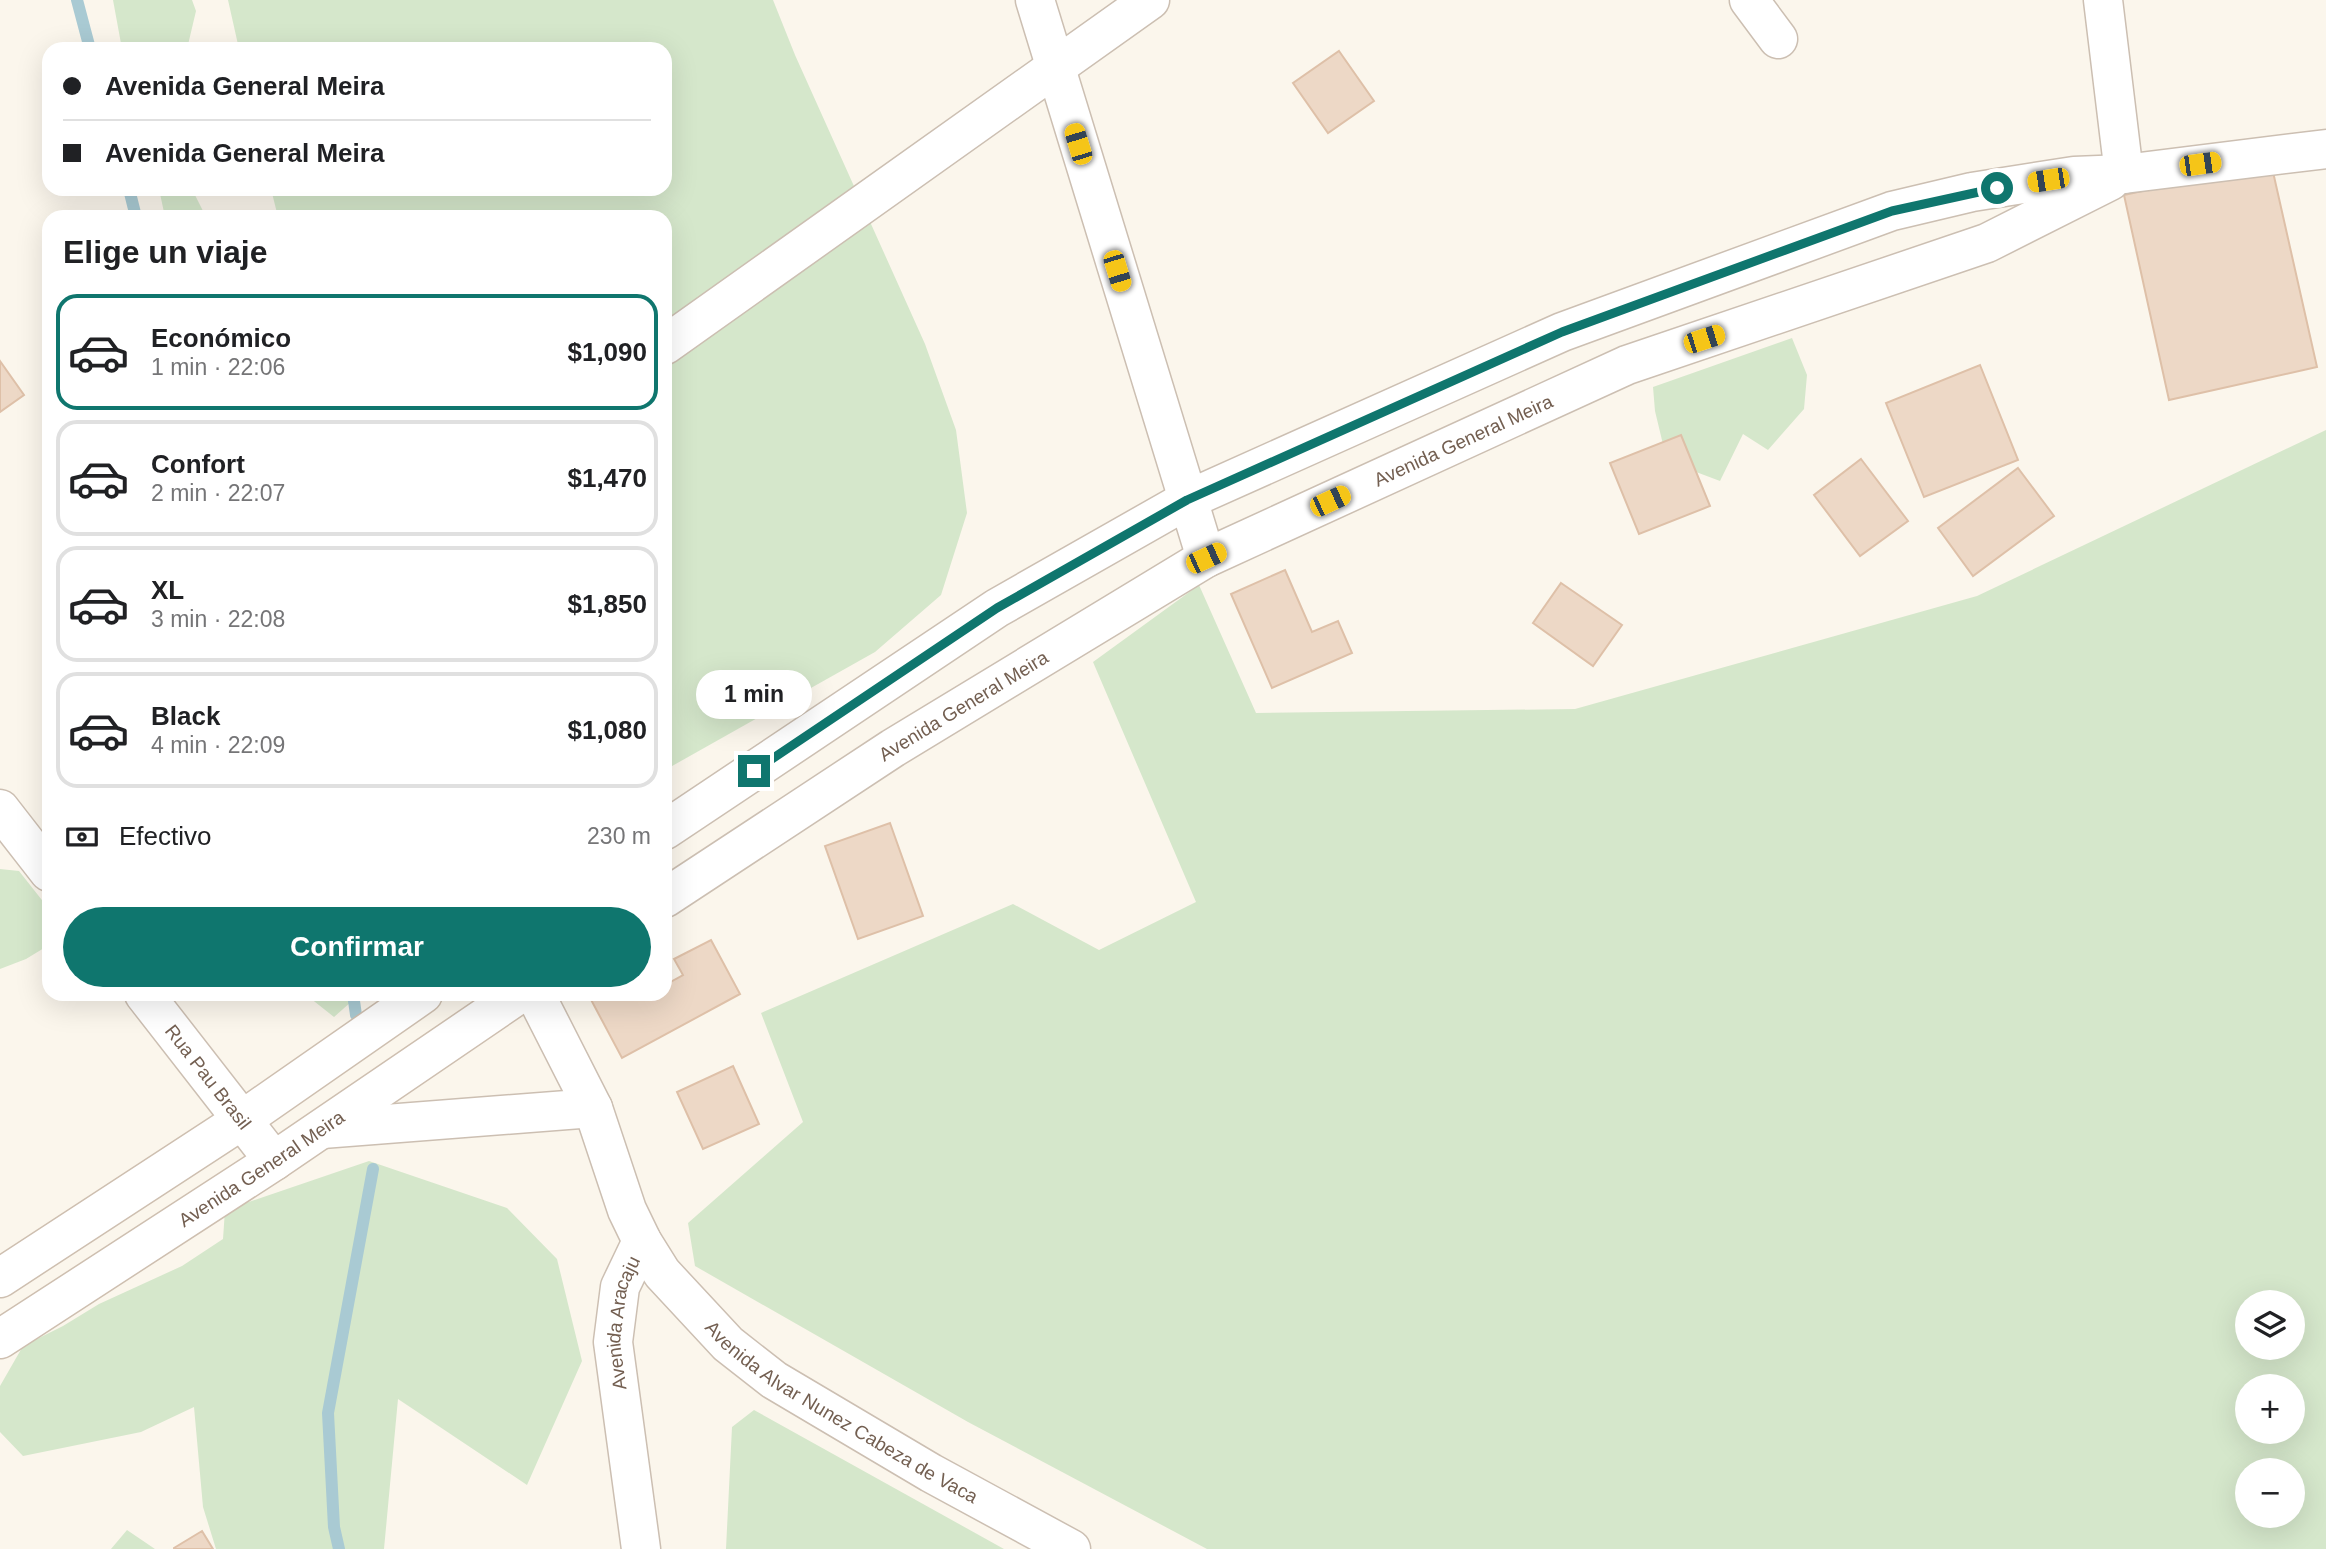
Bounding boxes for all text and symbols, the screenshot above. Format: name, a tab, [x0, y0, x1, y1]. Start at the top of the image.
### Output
text: Avenida General Meira	[105, 71, 384, 101]
car	[1062, 121, 1095, 167]
text: Avenida General Meira	[105, 138, 384, 168]
car	[2178, 151, 2223, 177]
car	[2026, 166, 2071, 194]
route start	[1981, 172, 2013, 204]
text: Elige un viaje	[63, 234, 268, 270]
car	[1101, 248, 1134, 294]
icon: car	[67, 321, 130, 384]
text: Económico	[151, 323, 291, 353]
car	[1681, 323, 1728, 355]
text: $1,090	[567, 337, 647, 367]
text: 1 min · 22:06	[151, 354, 285, 380]
street label: Avenida General Meira	[1371, 390, 1556, 491]
icon: car	[67, 447, 130, 510]
text: Confort	[151, 449, 245, 479]
text: $1,470	[567, 463, 647, 493]
text: 2 min · 22:07	[151, 480, 285, 506]
car	[1307, 483, 1354, 519]
car	[1183, 540, 1230, 576]
icon: car	[67, 573, 130, 636]
text: XL	[151, 575, 184, 605]
text: $1,850	[567, 589, 647, 619]
text: 3 min · 22:08	[151, 606, 285, 632]
street label: Avenida General Meira	[875, 646, 1052, 765]
callout: 1 min	[696, 670, 812, 718]
text: 1 min	[724, 681, 784, 707]
icon: car	[67, 699, 130, 762]
text: Black	[151, 701, 220, 731]
text: $1,080	[567, 715, 647, 745]
text: 4 min · 22:09	[151, 732, 285, 758]
route end	[738, 755, 770, 787]
icon: cash	[63, 818, 101, 856]
text: Efectivo	[119, 821, 212, 851]
text: 230 m	[587, 823, 651, 849]
button: Confirmar	[63, 907, 651, 987]
street label: Rua Pau Brasil	[161, 1021, 255, 1134]
street label: Avenida General Meira	[175, 1106, 349, 1231]
street label: Avenida Aracaju	[603, 1253, 644, 1391]
map controls	[2235, 1290, 2305, 1528]
button: layers	[2235, 1290, 2305, 1360]
street label: Avenida Alvar Nunez Cabeza de Vaca	[701, 1317, 982, 1508]
button: +	[2235, 1374, 2305, 1444]
button: −	[2235, 1458, 2305, 1528]

